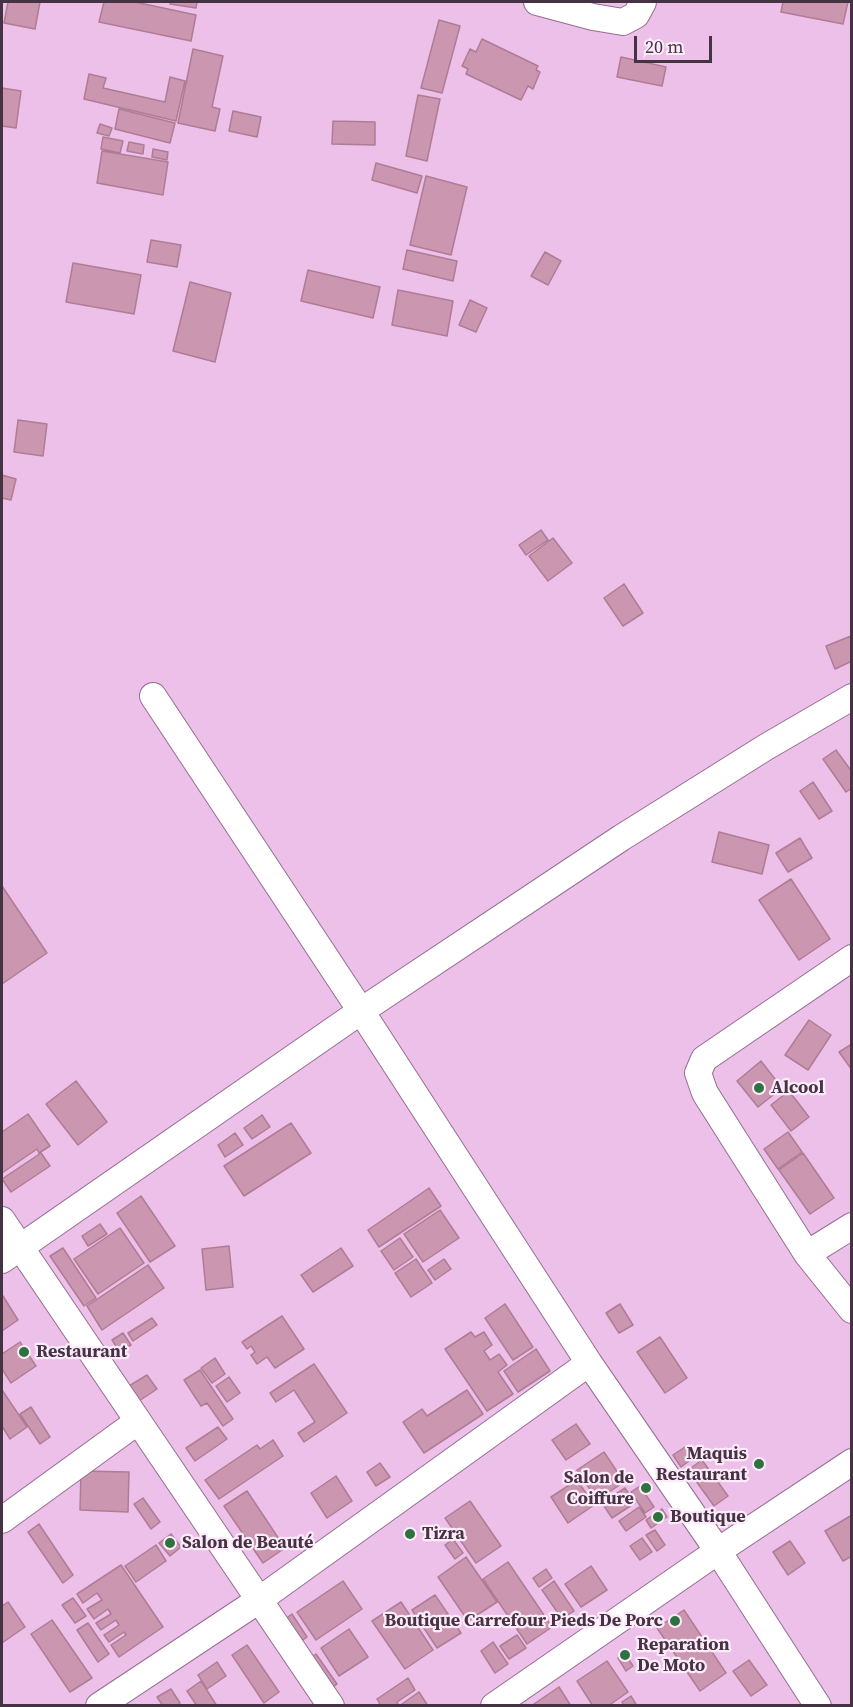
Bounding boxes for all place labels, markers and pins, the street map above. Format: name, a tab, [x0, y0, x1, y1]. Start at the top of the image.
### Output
place label: Alcool	[771, 1077, 824, 1099]
marker: Alcool	[752, 1081, 766, 1095]
place label: Restaurant	[36, 1341, 127, 1363]
marker: Restaurant	[17, 1345, 31, 1359]
place label: Maquis Restaurant	[656, 1443, 747, 1486]
marker: Maquis Restaurant	[752, 1457, 766, 1471]
place label: Salon de Coiffure	[564, 1467, 634, 1510]
marker: Salon de Coiffure	[639, 1481, 653, 1495]
place label: Boutique	[670, 1506, 746, 1528]
marker: Boutique	[651, 1510, 665, 1524]
place label: Tizra	[422, 1523, 465, 1545]
marker: Tizra	[403, 1527, 417, 1541]
place label: Salon de Beauté	[182, 1532, 313, 1554]
marker: Salon de Beauté	[163, 1536, 177, 1550]
place label: Boutique Carrefour Pieds De Porc	[384, 1610, 663, 1632]
marker: Boutique Carrefour Pieds De Porc	[668, 1614, 682, 1628]
place label: Reparation De Moto	[637, 1634, 729, 1676]
marker: Reparation De Moto	[618, 1648, 632, 1662]

